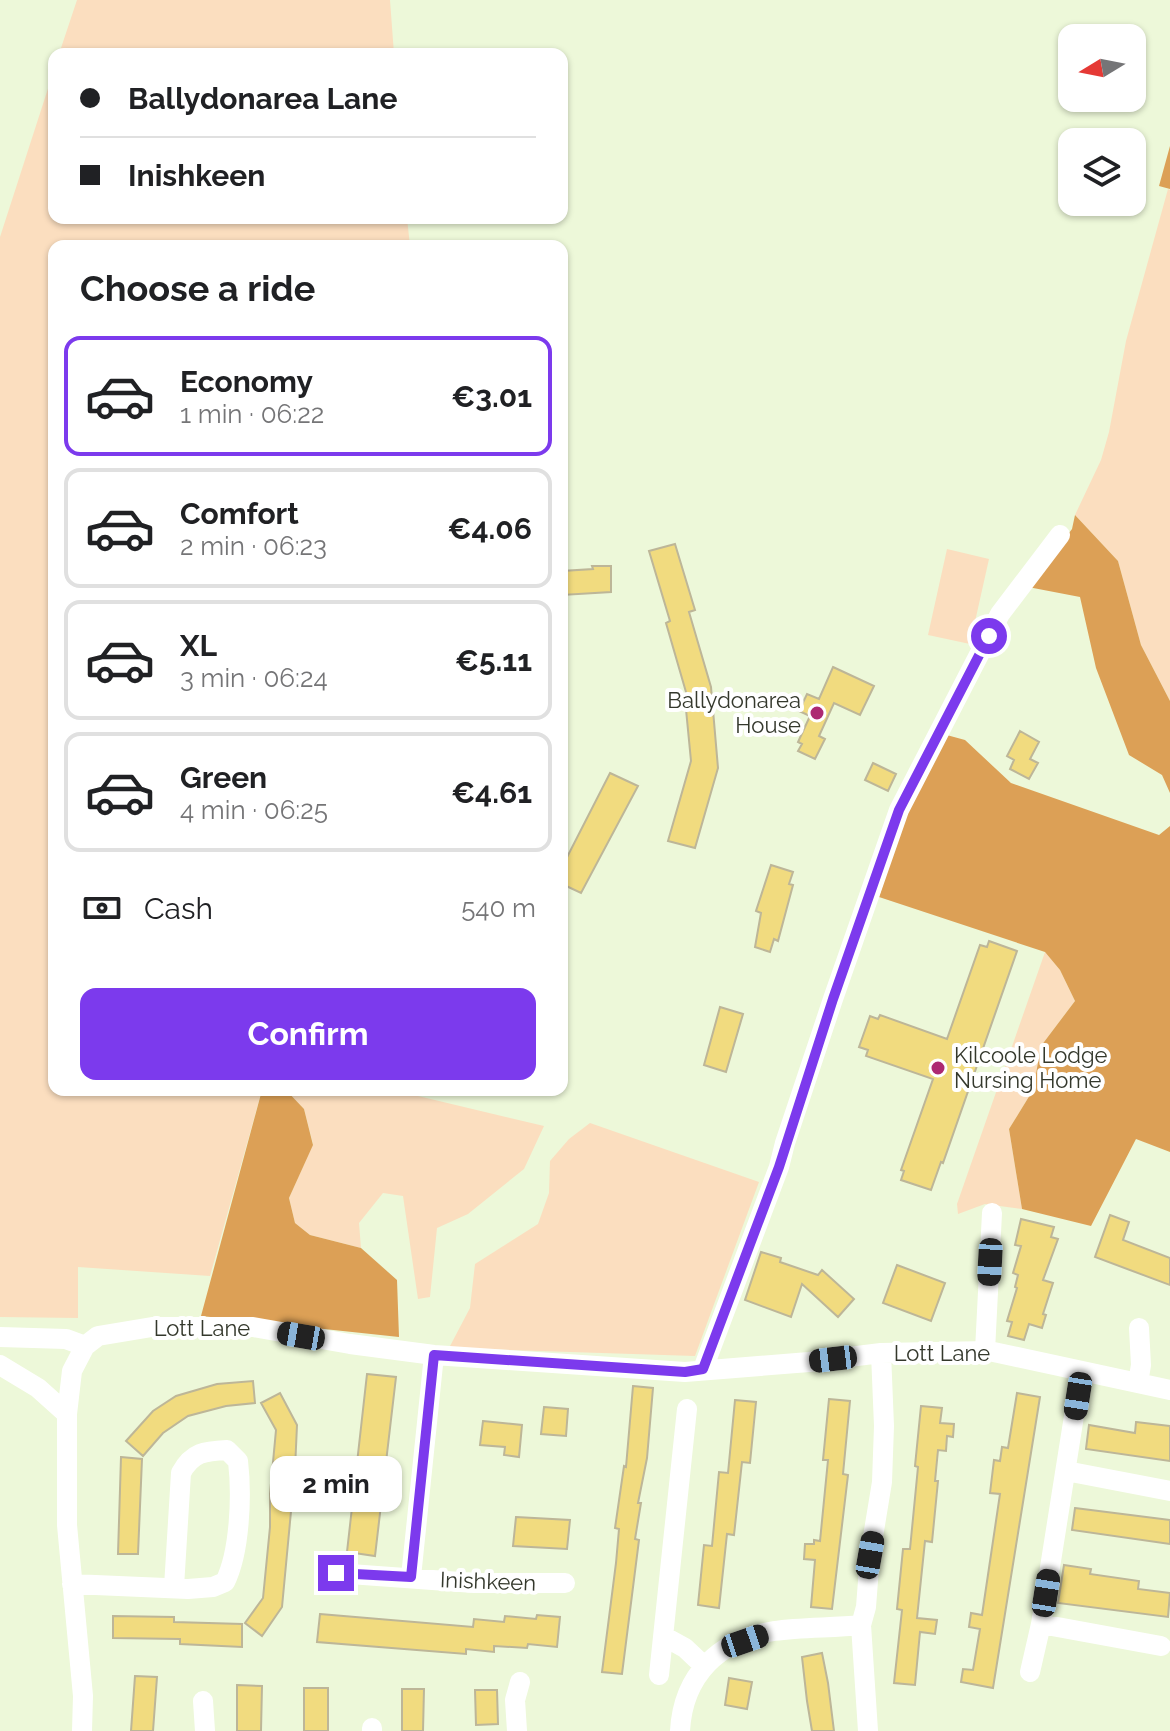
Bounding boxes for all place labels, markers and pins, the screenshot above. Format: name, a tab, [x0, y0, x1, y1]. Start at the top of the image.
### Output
place label: Ballydonarea House	[667, 687, 801, 738]
marker: Ballydonarea House	[808, 704, 826, 722]
place label: Kilcoole Lodge Nursing Home	[954, 1042, 1108, 1093]
marker: Kilcoole Lodge Nursing Home	[929, 1059, 947, 1077]

